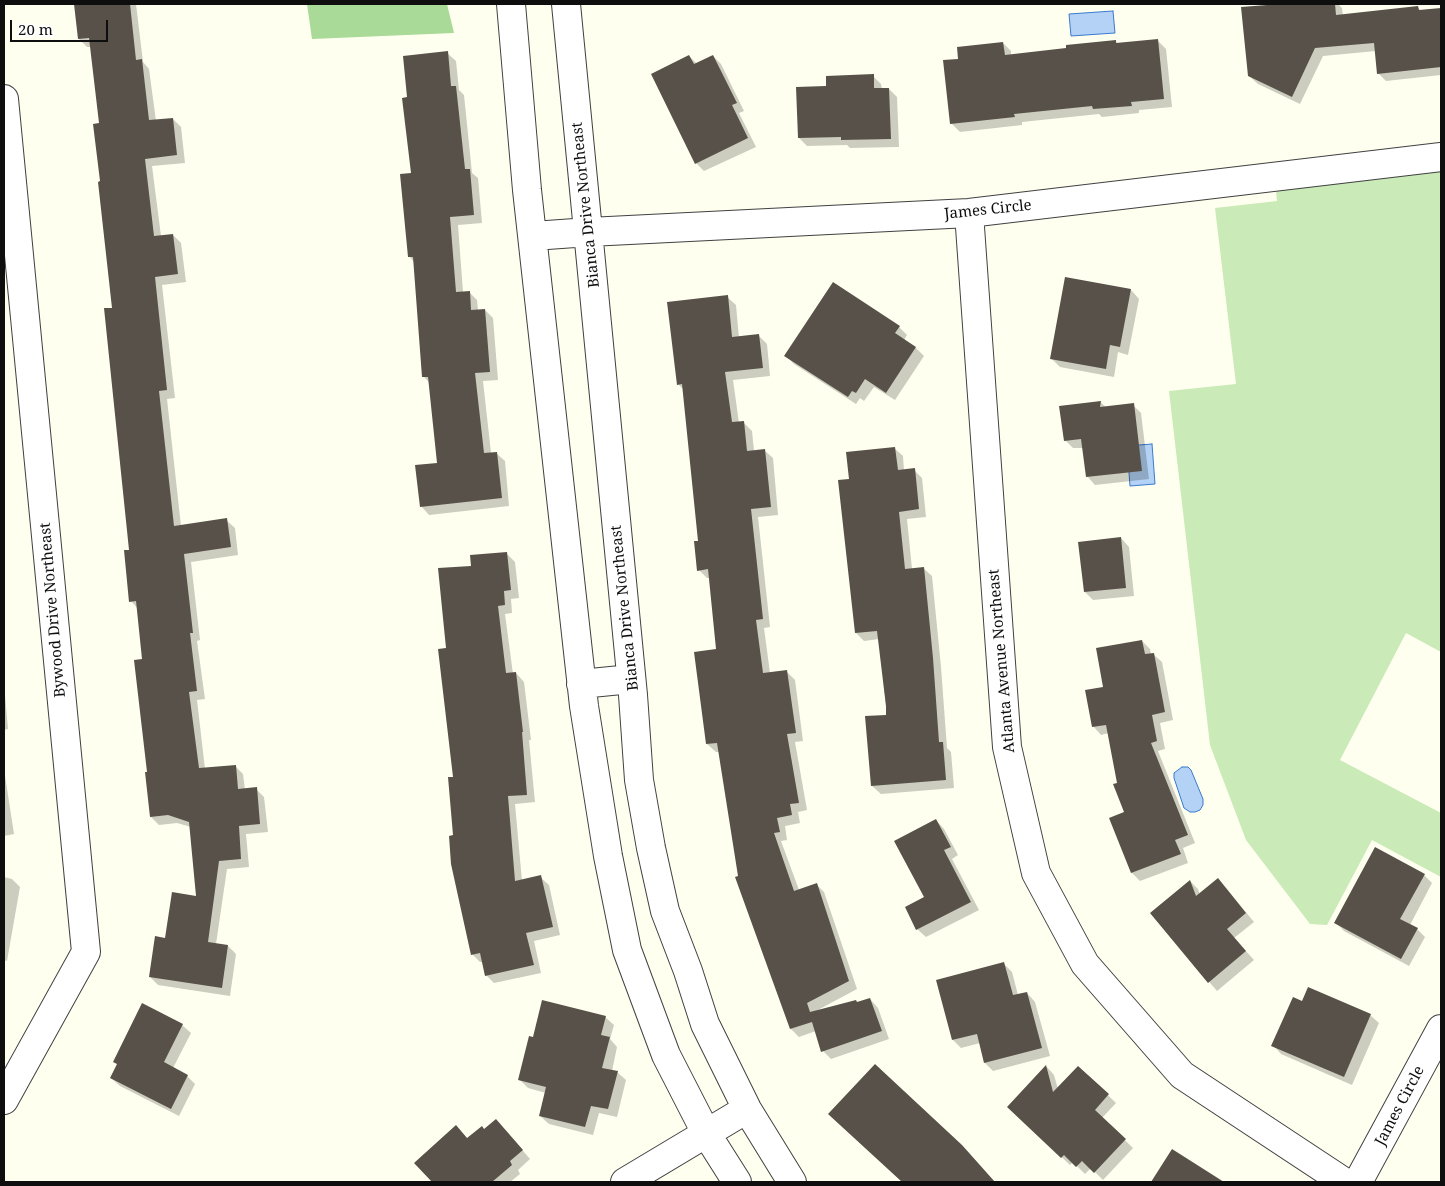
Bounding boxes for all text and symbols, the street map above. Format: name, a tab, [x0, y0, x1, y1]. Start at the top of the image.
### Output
scale bar	[12, 10, 110, 42]
text: 20 m	[18, 19, 53, 39]
street label: Bianca Drive Northeast	[568, 121, 604, 289]
street label: James Circle	[943, 196, 1033, 224]
street label: Bywood Drive Northeast	[36, 522, 70, 698]
street label: Bianca Drive Northeast	[607, 524, 643, 692]
street label: Atlanta Avenue Northeast	[985, 568, 1019, 754]
street label: James Circle	[1371, 1063, 1429, 1149]

